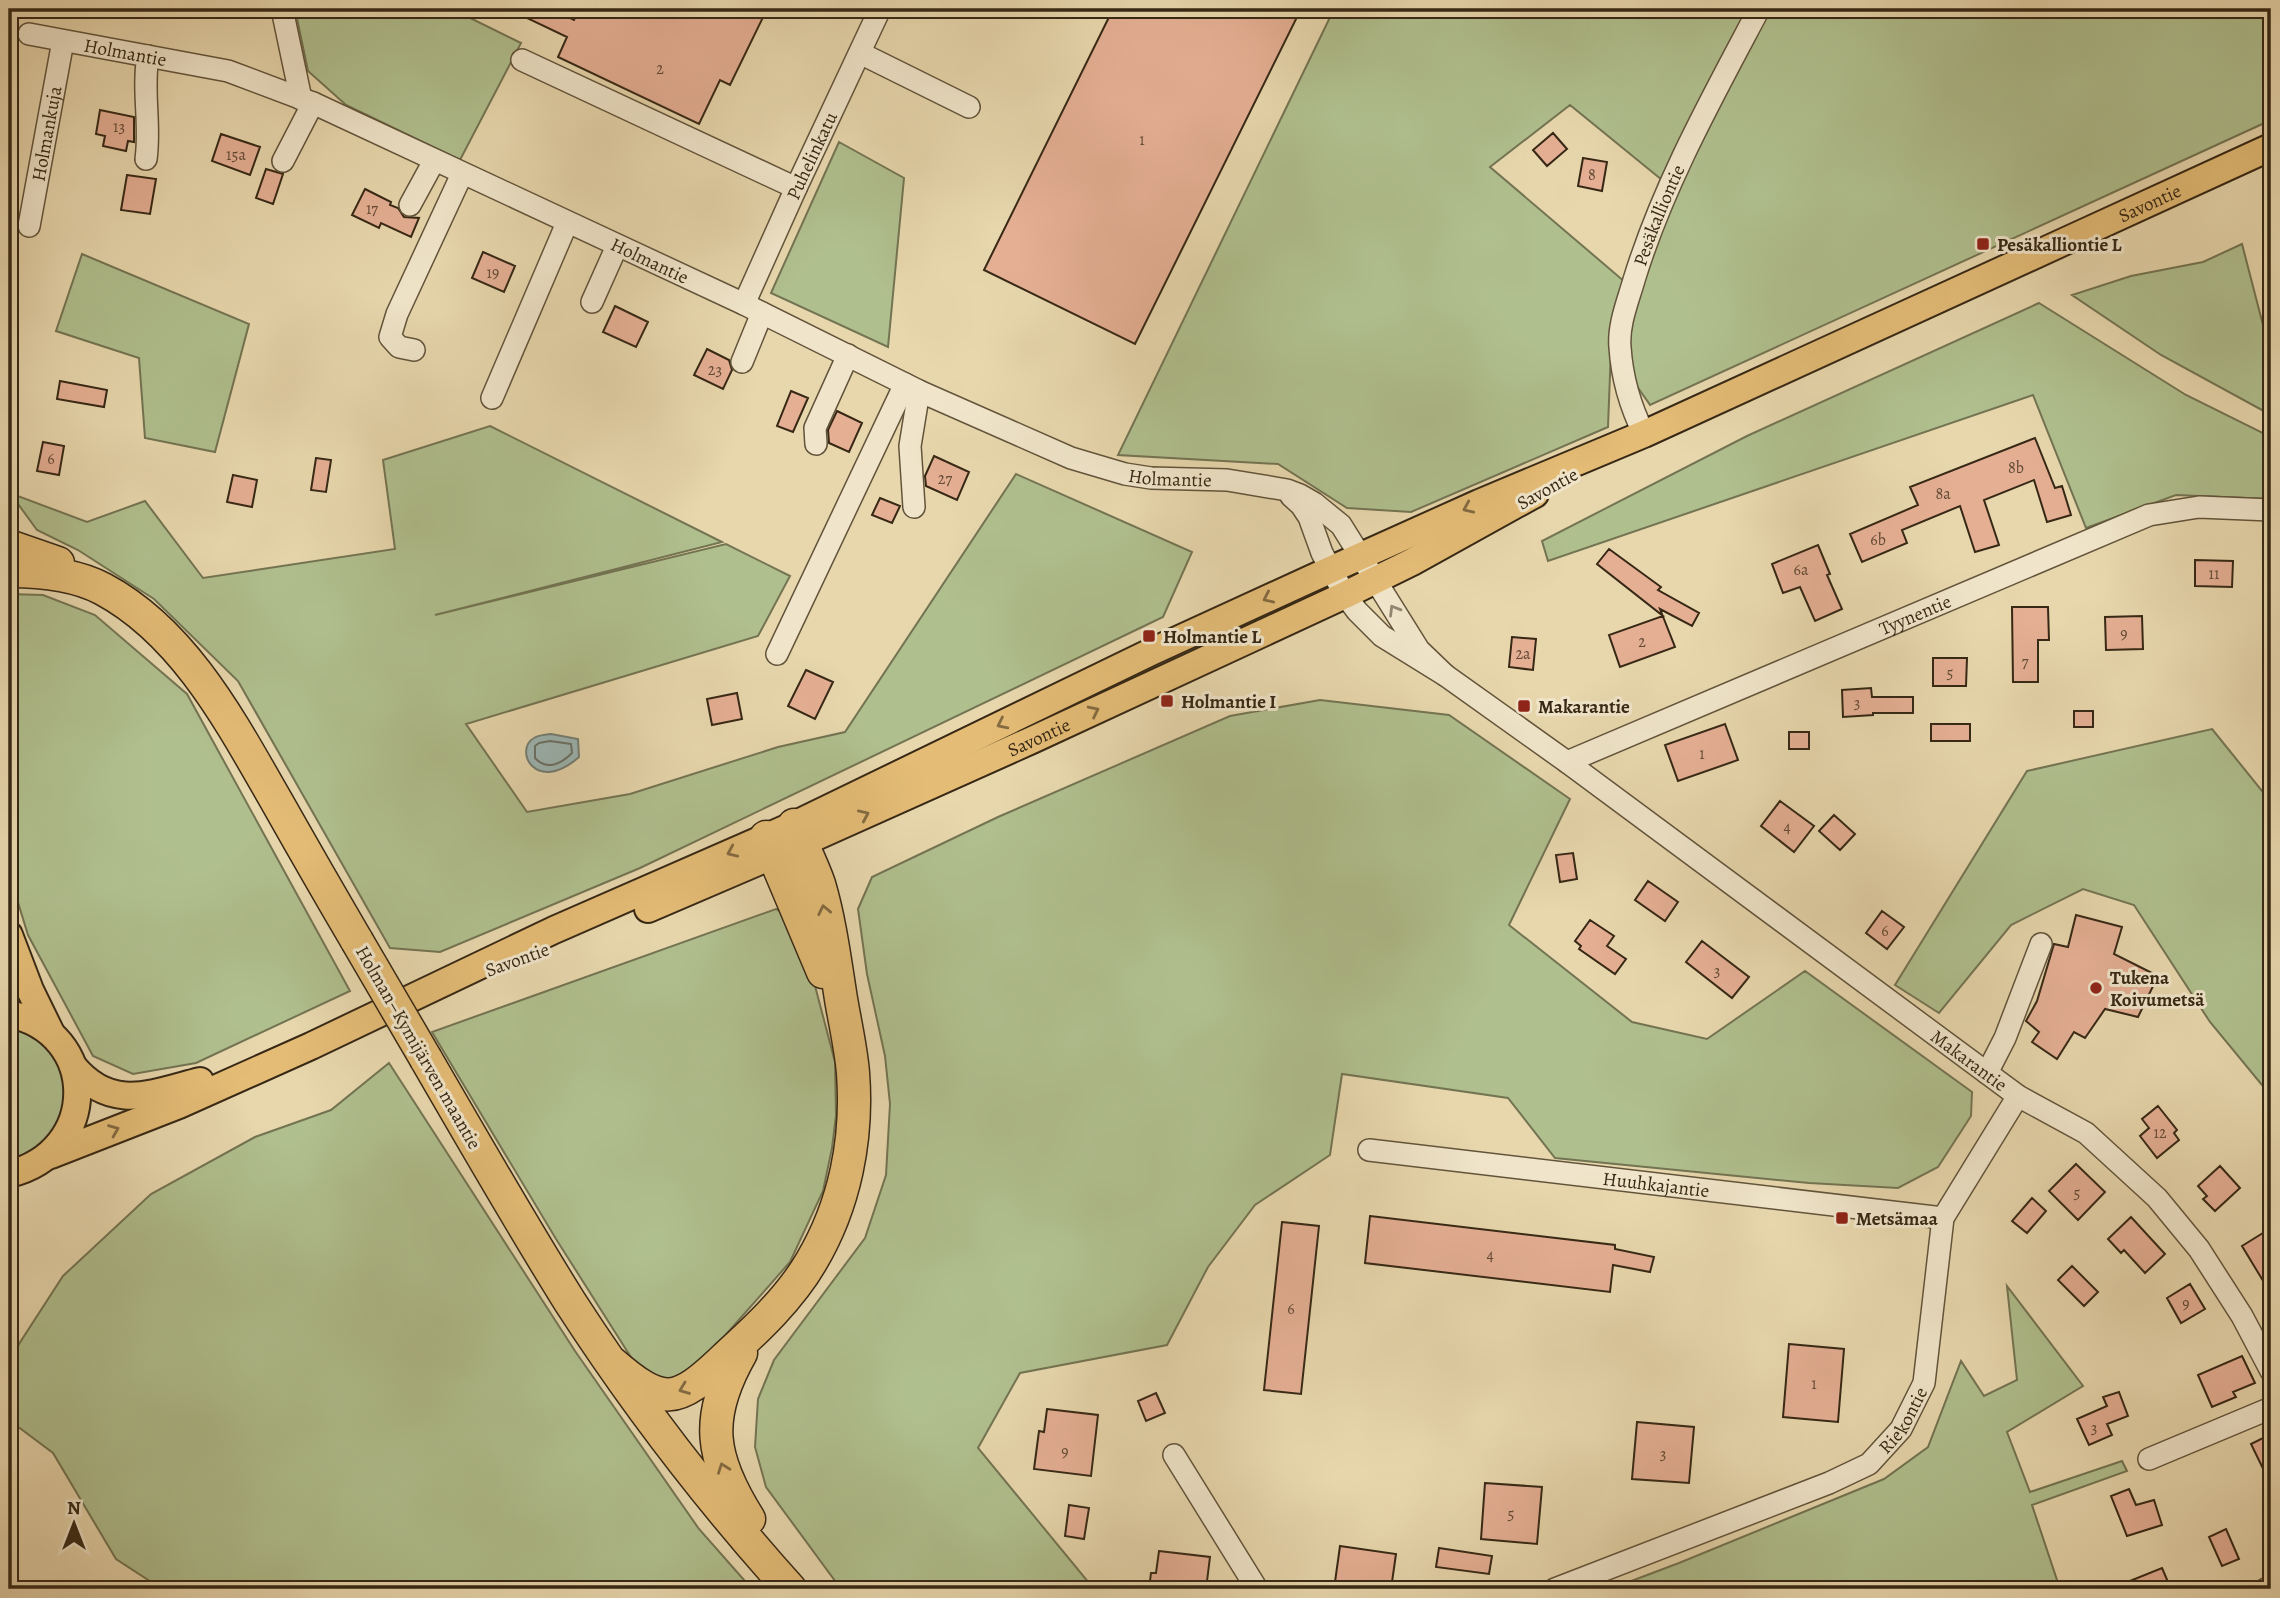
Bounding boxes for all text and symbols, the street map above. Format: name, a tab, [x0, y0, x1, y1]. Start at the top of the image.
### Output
street label: Holmantie	[82, 33, 168, 73]
house number: 2	[656, 58, 664, 80]
street label: Holmankuja	[25, 84, 69, 184]
street label: Puhelinkatu	[780, 107, 844, 204]
house number: 13	[113, 116, 125, 138]
house number: 1	[1139, 129, 1145, 151]
house number: 15a	[226, 144, 246, 166]
street label: Pesäkalliontie	[1627, 161, 1691, 270]
house number: 8	[1588, 164, 1596, 186]
street label: Savontie	[2114, 178, 2186, 229]
house number: 17	[366, 198, 378, 220]
street label: Holmantie	[606, 232, 693, 290]
place label: Pesäkalliontie L	[1997, 232, 2123, 258]
marker: Pesäkalliontie L	[1975, 236, 1991, 252]
house number: 19	[487, 262, 499, 284]
house number: 23	[708, 359, 722, 381]
house number: 6	[47, 448, 55, 470]
house number: 8b	[2008, 457, 2024, 479]
street label: Savontie	[1512, 461, 1583, 516]
street label: Holmantie	[1127, 463, 1212, 494]
house number: 27	[938, 468, 952, 490]
house number: 8a	[1935, 483, 1951, 505]
one-way arrow	[1463, 500, 1475, 514]
house number: 6b	[1870, 529, 1886, 551]
house number: 6a	[1794, 559, 1809, 581]
house number: 11	[2209, 563, 2220, 585]
street label: Tyynentie	[1875, 588, 1955, 642]
one-way arrow	[1263, 590, 1275, 604]
one-way arrow	[1389, 604, 1402, 617]
house number: 9	[2120, 623, 2128, 645]
place label: Holmantie L	[1163, 624, 1262, 650]
marker: Holmantie L	[1141, 628, 1157, 644]
house number: 2	[1638, 631, 1646, 653]
house number: 2a	[1515, 643, 1531, 665]
house number: 7	[2022, 651, 2029, 673]
house number: 5	[1947, 662, 1954, 684]
place label: Holmantie I	[1181, 689, 1276, 715]
house number: 3	[1854, 692, 1860, 714]
marker: Holmantie I	[1159, 693, 1175, 709]
place label: Makarantie	[1538, 694, 1630, 720]
marker: Makarantie	[1516, 698, 1532, 714]
one-way arrow	[1086, 706, 1099, 720]
street label: Savontie	[1004, 712, 1075, 763]
one-way arrow	[997, 716, 1009, 730]
house number: 1	[1699, 743, 1705, 765]
one-way arrow	[857, 809, 869, 823]
house number: 4	[1783, 816, 1791, 838]
one-way arrow	[726, 844, 739, 858]
one-way arrow	[818, 904, 833, 916]
house number: 6	[1881, 920, 1889, 942]
street label: Savontie	[482, 936, 553, 984]
street label: Holman–Kymijärven maantie	[349, 941, 487, 1154]
house number: 3	[1714, 960, 1720, 982]
place label: Tukena Koivumetsä	[2110, 965, 2205, 1013]
marker: Tukena Koivumetsä	[2088, 980, 2104, 996]
street label: Makarantie	[1925, 1024, 2012, 1098]
house number: 12	[2153, 1122, 2167, 1144]
one-way arrow	[108, 1125, 120, 1139]
street label: Huuhkajantie	[1601, 1166, 1711, 1204]
house number: 5	[2074, 1182, 2081, 1204]
place label: Metsämaa	[1856, 1206, 1939, 1232]
marker: Metsämaa	[1834, 1210, 1850, 1226]
house number: 4	[1486, 1244, 1494, 1266]
house number: 9	[2182, 1293, 2190, 1315]
house number: 6	[1287, 1298, 1295, 1320]
house number: 1	[1811, 1373, 1817, 1395]
one-way arrow	[678, 1381, 690, 1395]
street label: Riekontie	[1873, 1383, 1934, 1460]
house number: 3	[2091, 1417, 2097, 1439]
house number: 9	[1061, 1441, 1069, 1463]
house number: 3	[1660, 1443, 1666, 1465]
one-way arrow	[718, 1463, 732, 1475]
north arrow	[38, 1490, 108, 1560]
text: N	[67, 1495, 81, 1521]
house number: 5	[1508, 1503, 1515, 1525]

